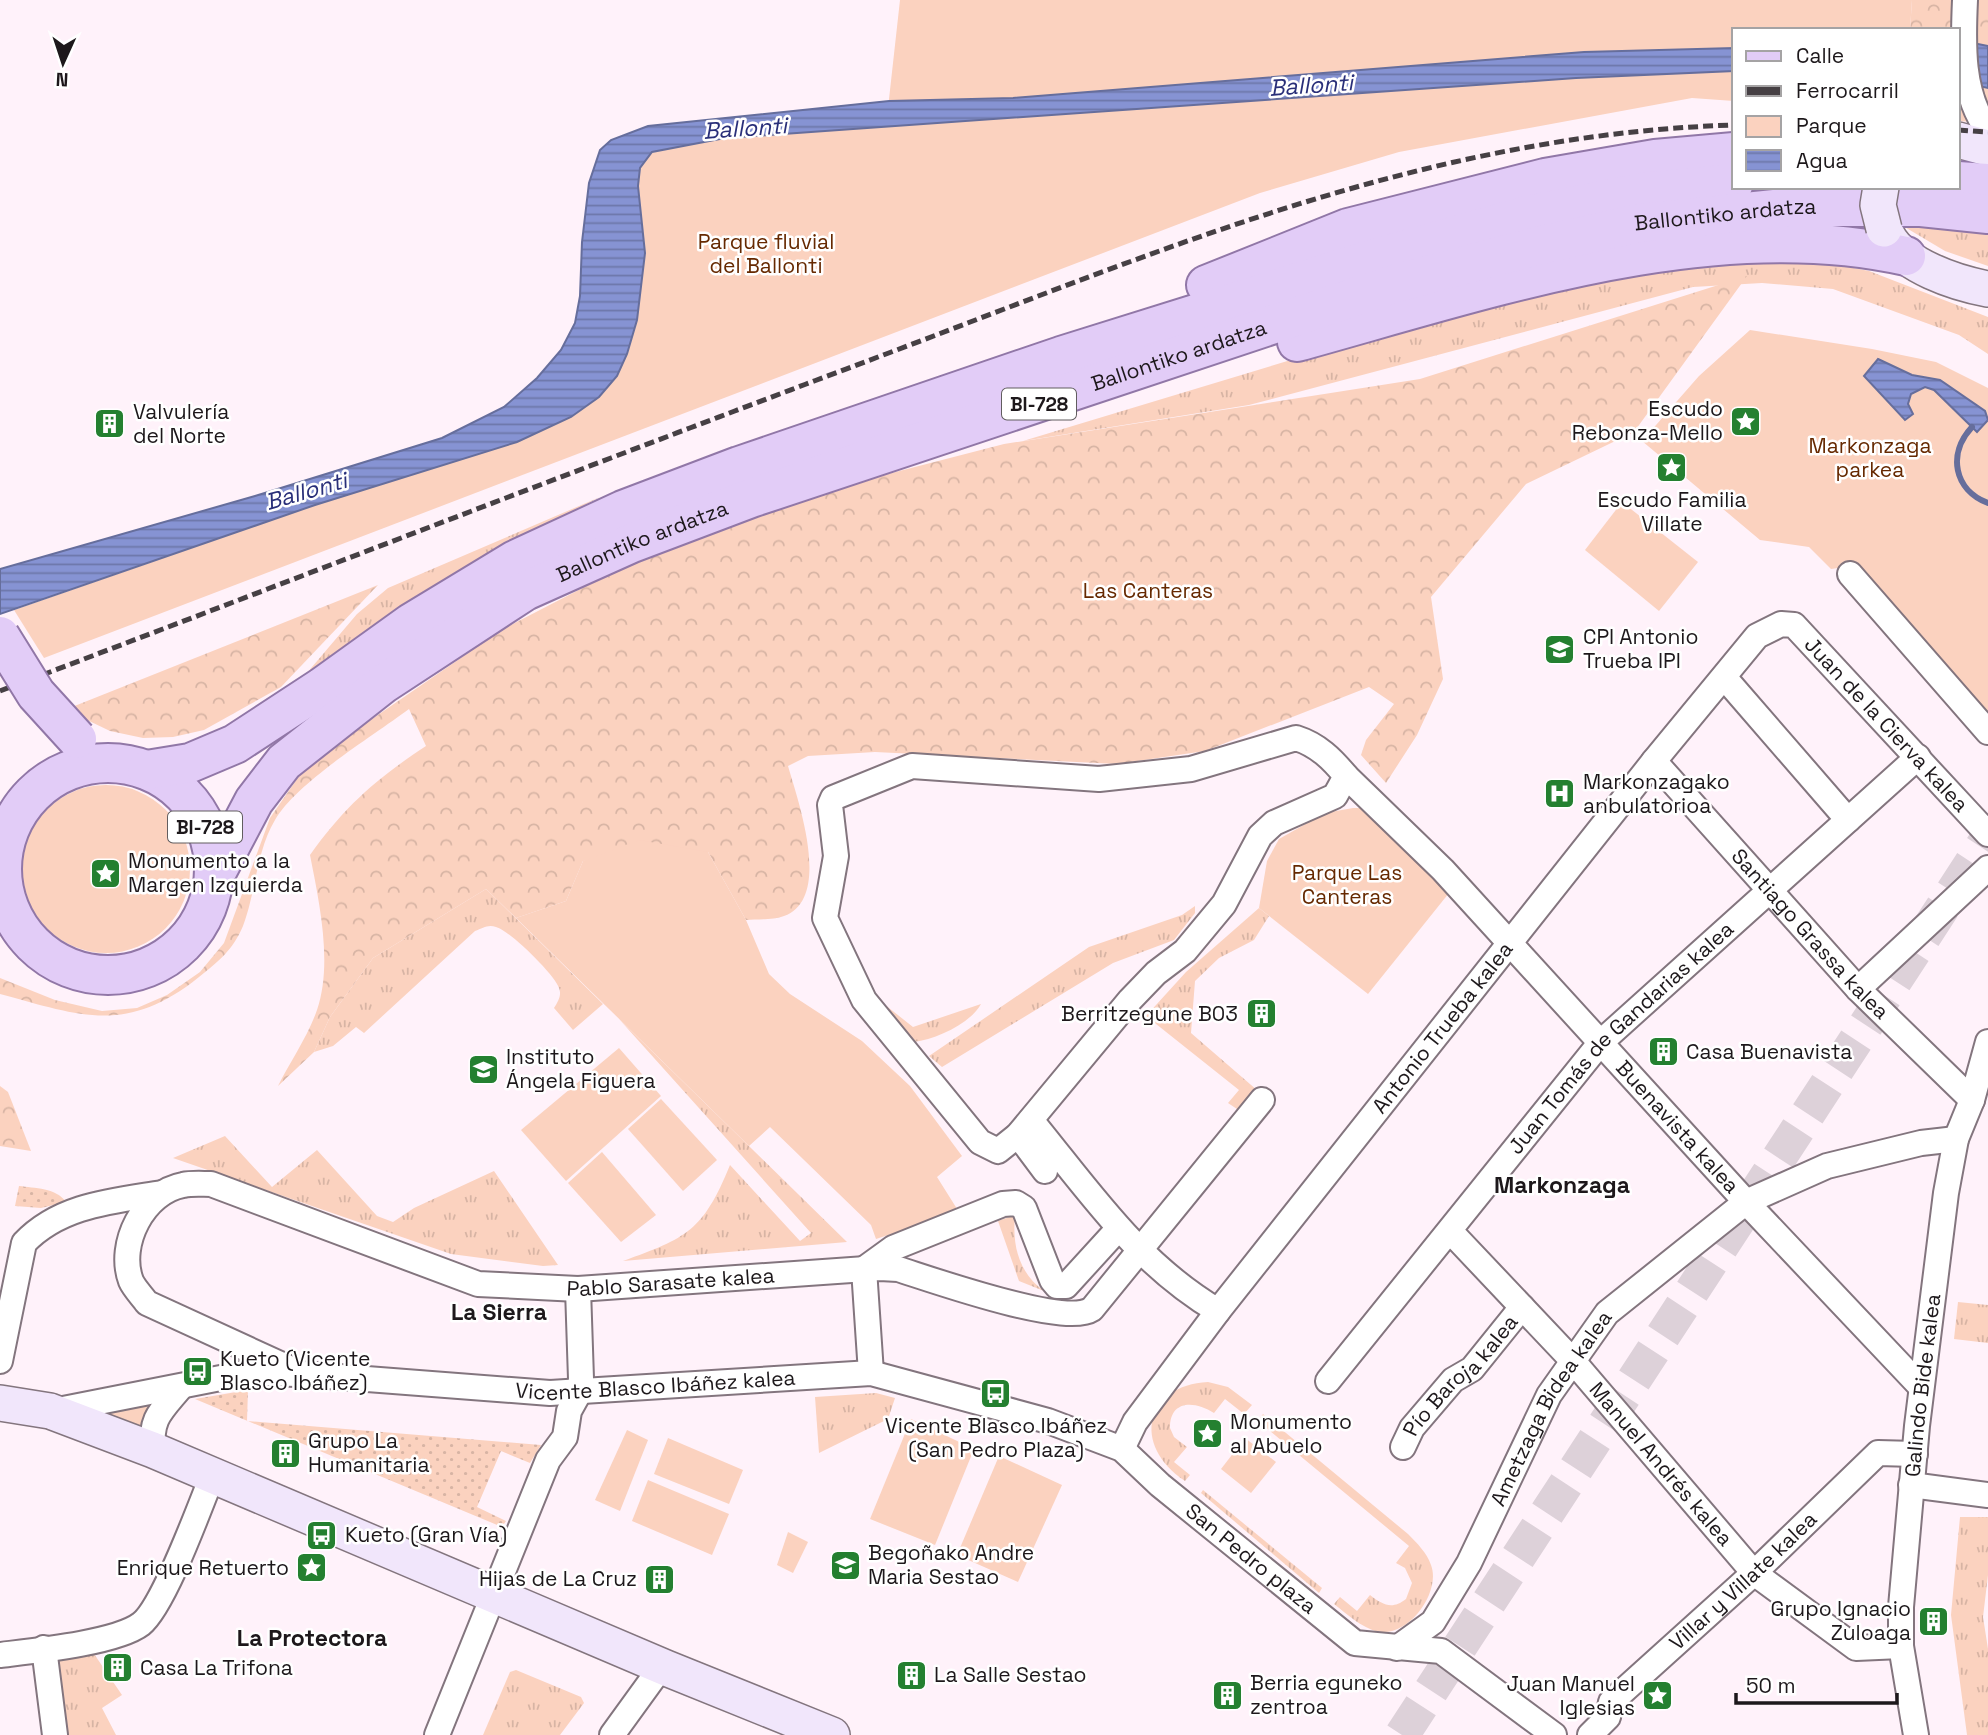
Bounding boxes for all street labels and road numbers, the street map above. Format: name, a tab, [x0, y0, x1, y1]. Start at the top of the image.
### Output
street label: Ballontiko ardatza	[1633, 193, 1816, 236]
street label: Ballontiko ardatza	[1088, 313, 1270, 397]
road number: BI-728	[1002, 388, 1076, 420]
street label: Ballontiko ardatza	[552, 494, 732, 588]
street label: Juan de la Cierva kalea	[1799, 631, 1975, 817]
road number: BI-728	[168, 812, 242, 842]
street label: Santiago Grassa kalea	[1726, 843, 1895, 1025]
street label: Juan Tomás de Gandarias kalea	[1502, 915, 1739, 1160]
street label: Antonio Trueba kalea	[1366, 936, 1519, 1119]
street label: Buenavista kalea	[1610, 1054, 1745, 1199]
street label: Pablo Sarasate kalea	[566, 1261, 775, 1302]
street label: Galindo Bide kalea	[1899, 1292, 1946, 1478]
street label: Ametzaga Bidea kalea	[1484, 1305, 1618, 1510]
street label: Pío Baroja kalea	[1396, 1309, 1524, 1440]
street label: Vicente Blasco Ibáñez kalea	[514, 1364, 796, 1406]
street label: Manuel Andrés kalea	[1584, 1376, 1739, 1551]
street label: San Pedro plaza	[1180, 1497, 1322, 1620]
street label: Villar y Villate kalea	[1664, 1506, 1822, 1656]

